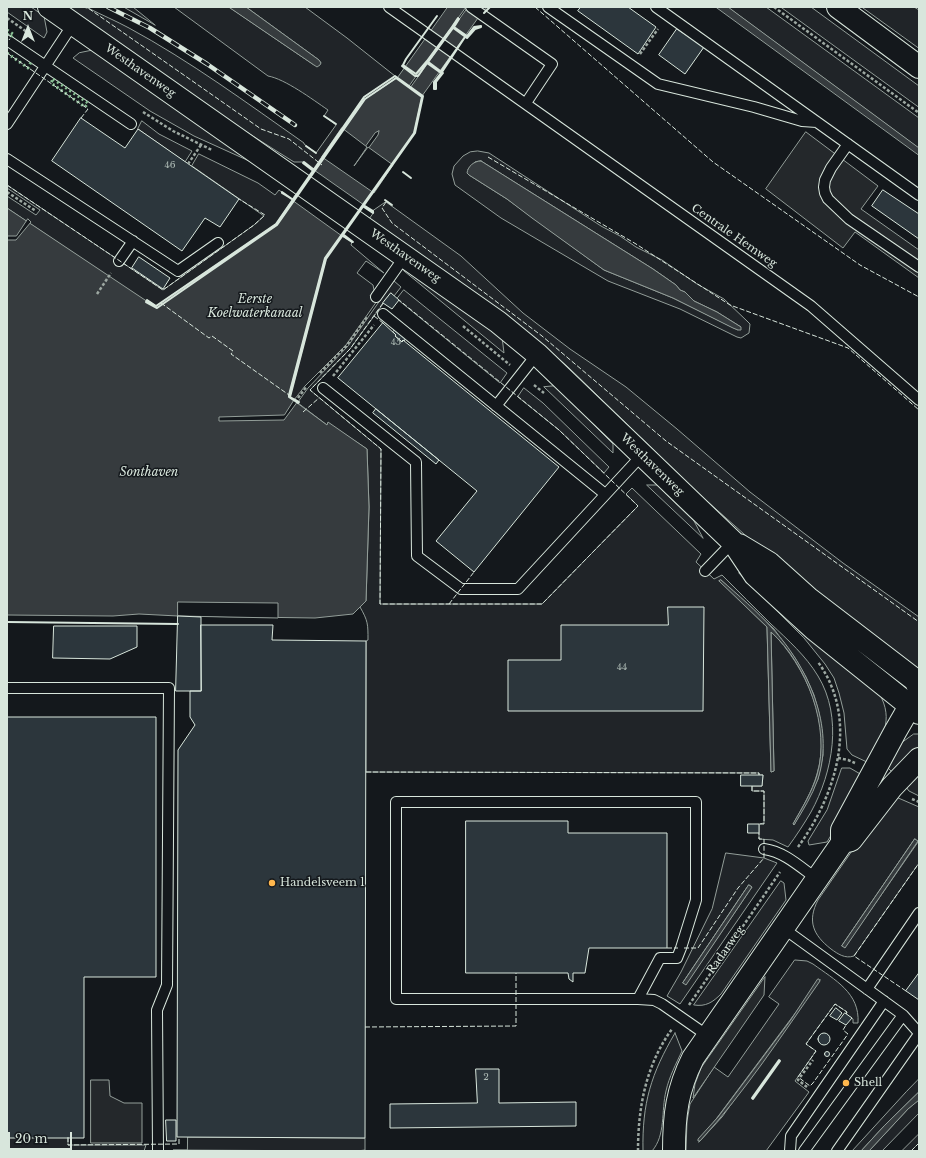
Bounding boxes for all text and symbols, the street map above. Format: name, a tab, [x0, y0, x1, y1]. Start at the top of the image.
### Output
north arrow	[8, 8, 48, 48]
text: N	[23, 9, 33, 23]
street label: Westhavenweg	[102, 42, 178, 100]
house number: 46	[164, 160, 176, 170]
street label: Centrale Hemweg	[689, 202, 779, 270]
street label: Westhavenweg	[367, 227, 443, 285]
water label: Eerste Koelwaterkanaal	[207, 293, 303, 321]
house number: 45	[391, 337, 401, 347]
street label: Westhavenweg	[617, 431, 687, 499]
water label: Sonthaven	[120, 466, 178, 480]
house number: 44	[617, 662, 627, 672]
place label: Handelsveem 1	[280, 876, 365, 890]
marker: Handelsveem 1	[267, 878, 277, 888]
street label: Radarweg	[705, 923, 747, 977]
house number: 2	[483, 1072, 489, 1082]
place label: Shell	[854, 1076, 882, 1090]
marker: Shell	[841, 1078, 851, 1088]
scale bar	[10, 1124, 74, 1150]
text: 20 m	[15, 1131, 47, 1146]

